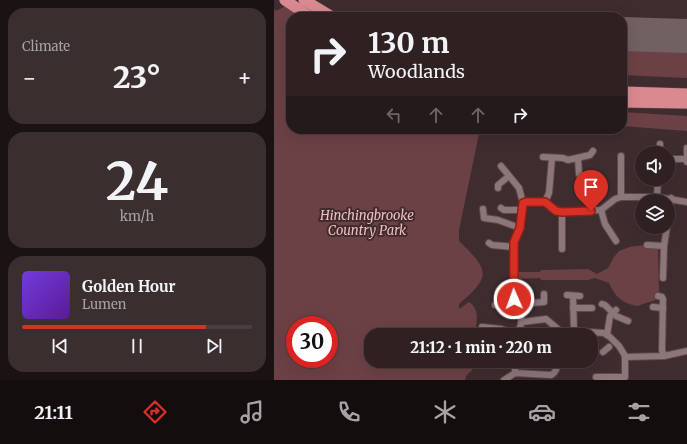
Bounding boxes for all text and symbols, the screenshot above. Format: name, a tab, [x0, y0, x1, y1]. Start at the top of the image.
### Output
text: 130 m	[368, 25, 450, 61]
icon: right	[302, 28, 354, 80]
text: Climate	[22, 38, 70, 55]
text: 23°	[113, 58, 161, 96]
text: Woodlands	[368, 60, 465, 83]
text: −	[22, 64, 37, 92]
text: +	[237, 64, 252, 92]
icon: left	[383, 104, 405, 126]
icon: ahead	[425, 104, 447, 126]
icon: ahead	[467, 104, 489, 126]
icon: right	[509, 104, 531, 126]
map controls	[635, 146, 675, 234]
button: sound	[635, 146, 675, 186]
text: 24	[106, 149, 168, 214]
pin	[574, 170, 608, 211]
icon: arrive	[580, 176, 602, 198]
button: layers	[635, 194, 675, 234]
park label: Hinchingbrooke Country Park	[319, 207, 414, 239]
text: km/h	[120, 208, 154, 225]
text: Golden Hour	[82, 277, 176, 296]
position arrow	[493, 278, 535, 320]
text: Lumen	[82, 296, 126, 313]
speed limit sign: 30	[286, 316, 338, 368]
icon: previous	[49, 335, 71, 357]
icon: pause	[126, 335, 148, 357]
icon: next	[203, 335, 225, 357]
text: 21:12 · 1 min · 220 m	[410, 338, 552, 357]
icon: directions	[141, 398, 169, 426]
icon: music	[238, 398, 266, 426]
icon: phone	[335, 398, 363, 426]
icon: climate	[431, 398, 459, 426]
icon: car	[528, 398, 556, 426]
icon: filters	[625, 398, 653, 426]
text: 21:11	[34, 401, 73, 424]

